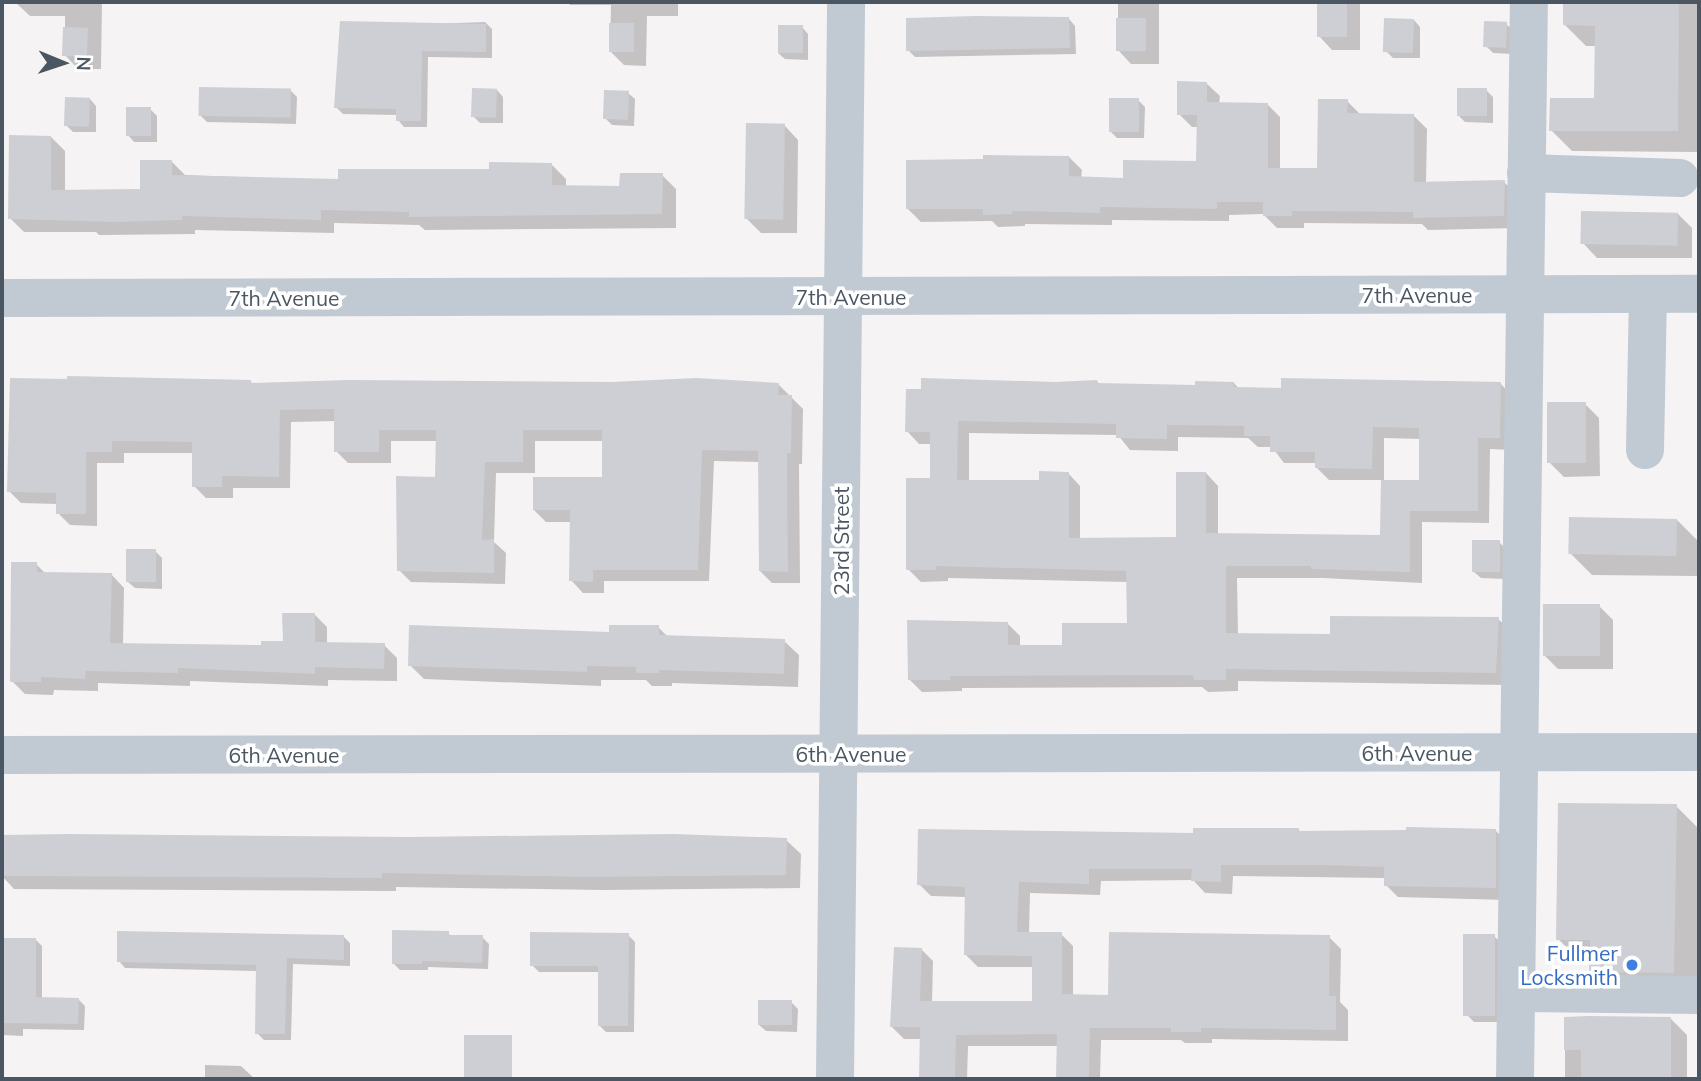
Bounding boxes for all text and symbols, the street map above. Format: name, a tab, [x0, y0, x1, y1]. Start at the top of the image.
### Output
north arrow	[28, 28, 98, 98]
text: N	[72, 56, 96, 71]
street label: 7th Avenue	[1362, 282, 1472, 308]
street label: 7th Avenue	[796, 284, 906, 310]
street label: 7th Avenue	[229, 285, 339, 311]
street label: 23rd Street	[828, 487, 854, 595]
street label: 6th Avenue	[1362, 740, 1472, 766]
street label: 6th Avenue	[796, 741, 906, 767]
street label: 6th Avenue	[229, 742, 339, 768]
place label: Fullmer Locksmith	[1520, 940, 1618, 990]
marker: Fullmer Locksmith	[1624, 957, 1640, 973]

